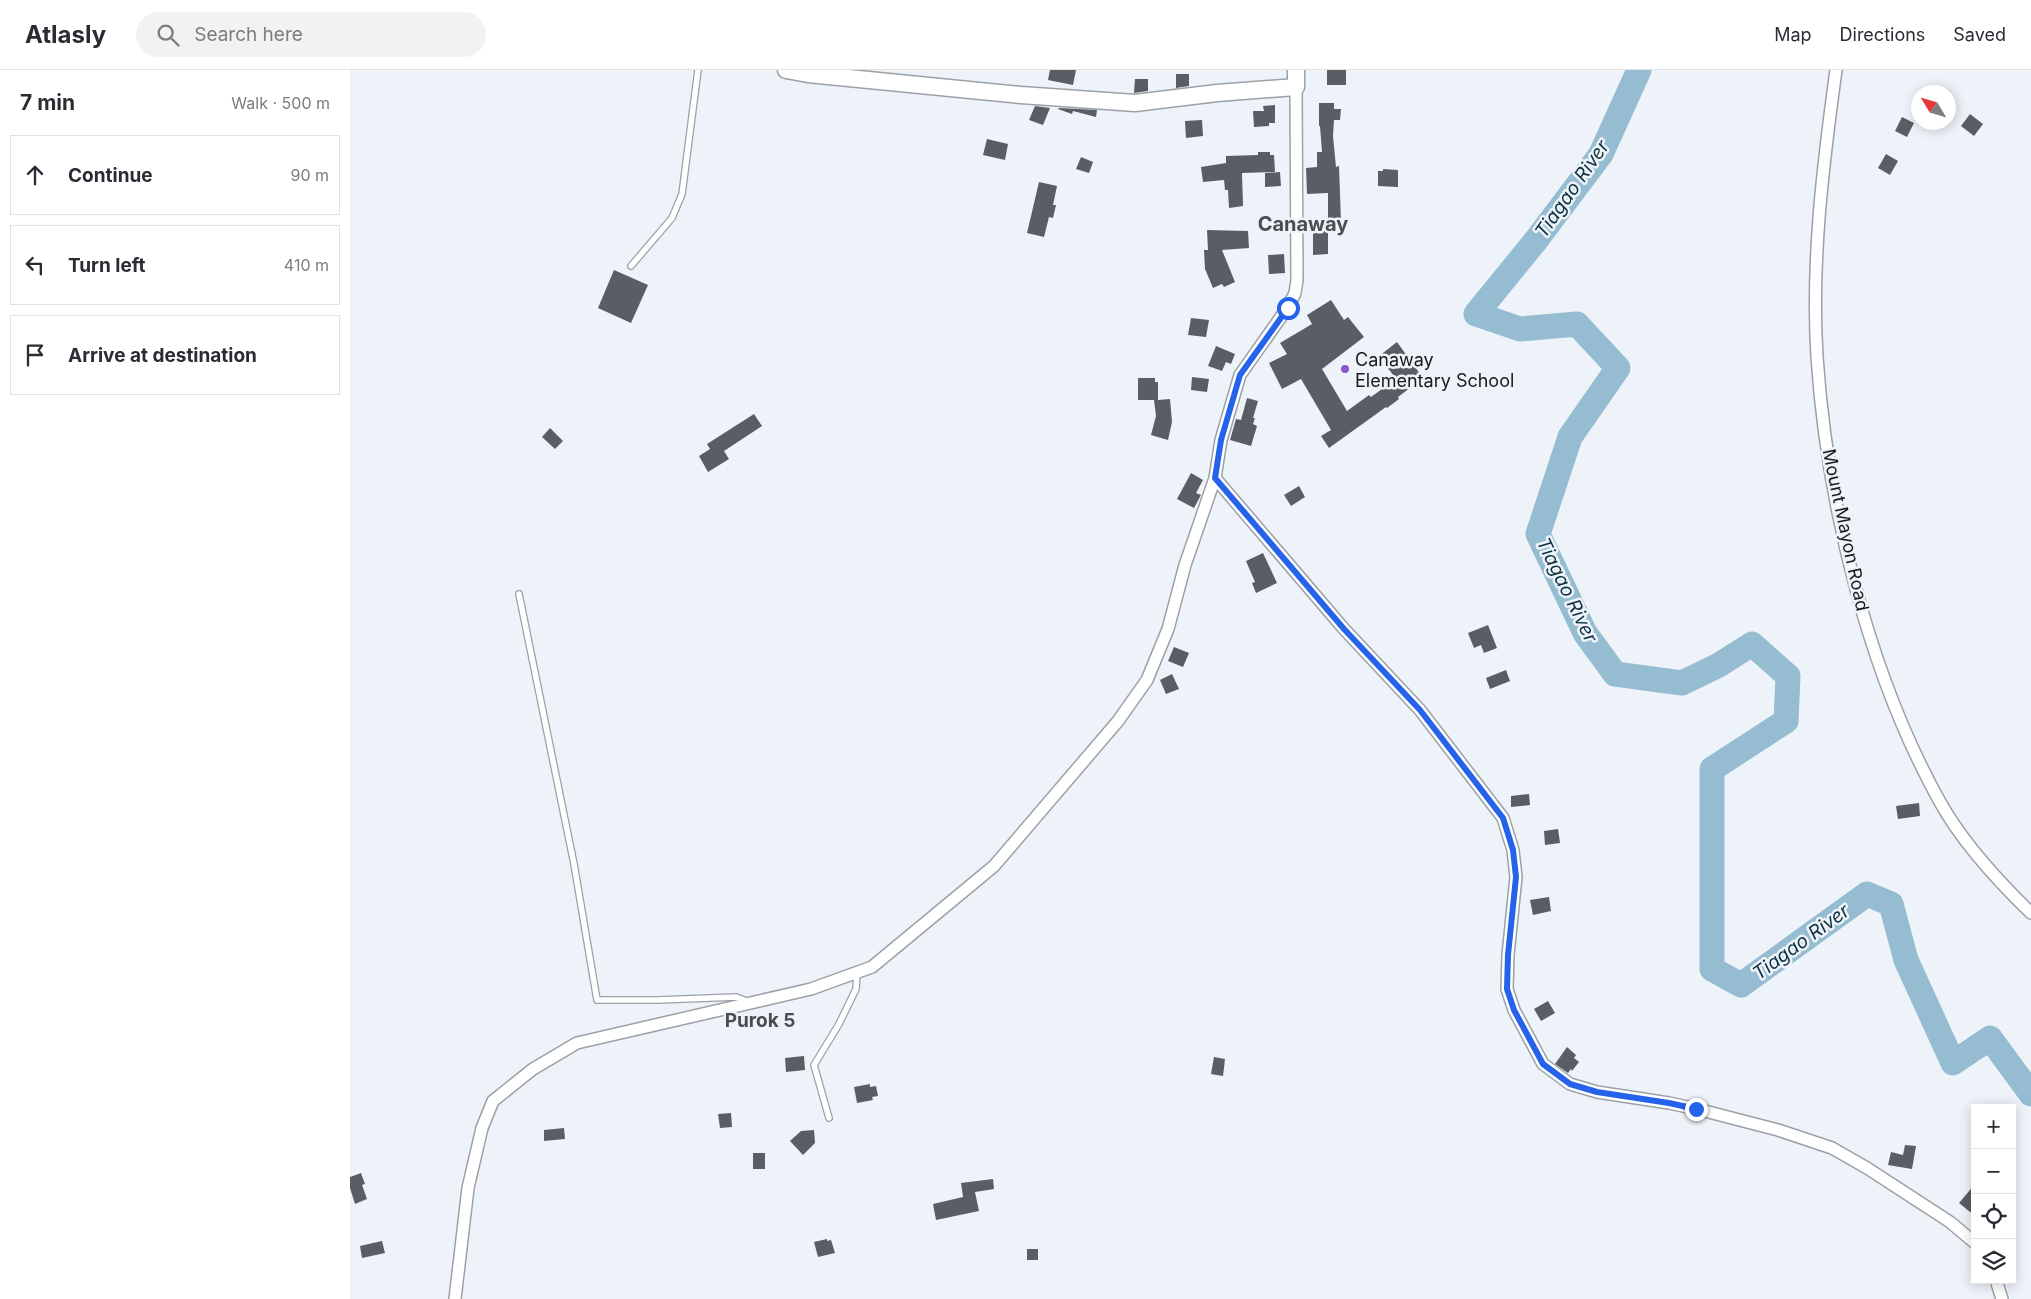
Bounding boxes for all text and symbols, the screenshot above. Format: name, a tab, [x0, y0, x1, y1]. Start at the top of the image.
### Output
search box	[136, 12, 486, 57]
text: Atlasly	[25, 20, 106, 49]
icon: search	[154, 21, 182, 49]
text: Search here	[194, 23, 303, 46]
text: Map	[1774, 24, 1812, 45]
text: Directions	[1840, 24, 1925, 45]
text: Saved	[1953, 24, 2006, 45]
north arrow	[1911, 85, 1956, 130]
text: 7 min	[20, 90, 75, 115]
text: Walk · 500 m	[231, 93, 330, 113]
water label: Tiagao River	[1530, 135, 1615, 242]
icon: ahead	[21, 161, 49, 189]
text: Continue	[68, 164, 153, 187]
text: 90 m	[290, 165, 329, 185]
district label: Canaway	[1258, 212, 1348, 236]
icon: left	[21, 251, 49, 279]
text: Turn left	[68, 254, 146, 277]
text: 410 m	[284, 255, 329, 275]
route start	[1277, 297, 1300, 320]
icon: arrive	[21, 341, 49, 369]
text: Arrive at destination	[68, 344, 257, 367]
place label: Canaway Elementary School	[1355, 349, 1514, 391]
marker: Canaway Elementary School	[1339, 363, 1351, 375]
street label: Mount Mayon Road	[1819, 447, 1873, 613]
water label: Tiagao River	[1532, 534, 1603, 647]
water label: Tiagao River	[1748, 899, 1854, 985]
district label: Purok 5	[725, 1009, 795, 1032]
route end	[1685, 1098, 1708, 1121]
map controls	[1971, 1104, 2016, 1284]
button: +	[1971, 1104, 2016, 1149]
button: −	[1971, 1149, 2016, 1194]
button: locate	[1971, 1194, 2016, 1239]
button: layers	[1971, 1239, 2016, 1284]

